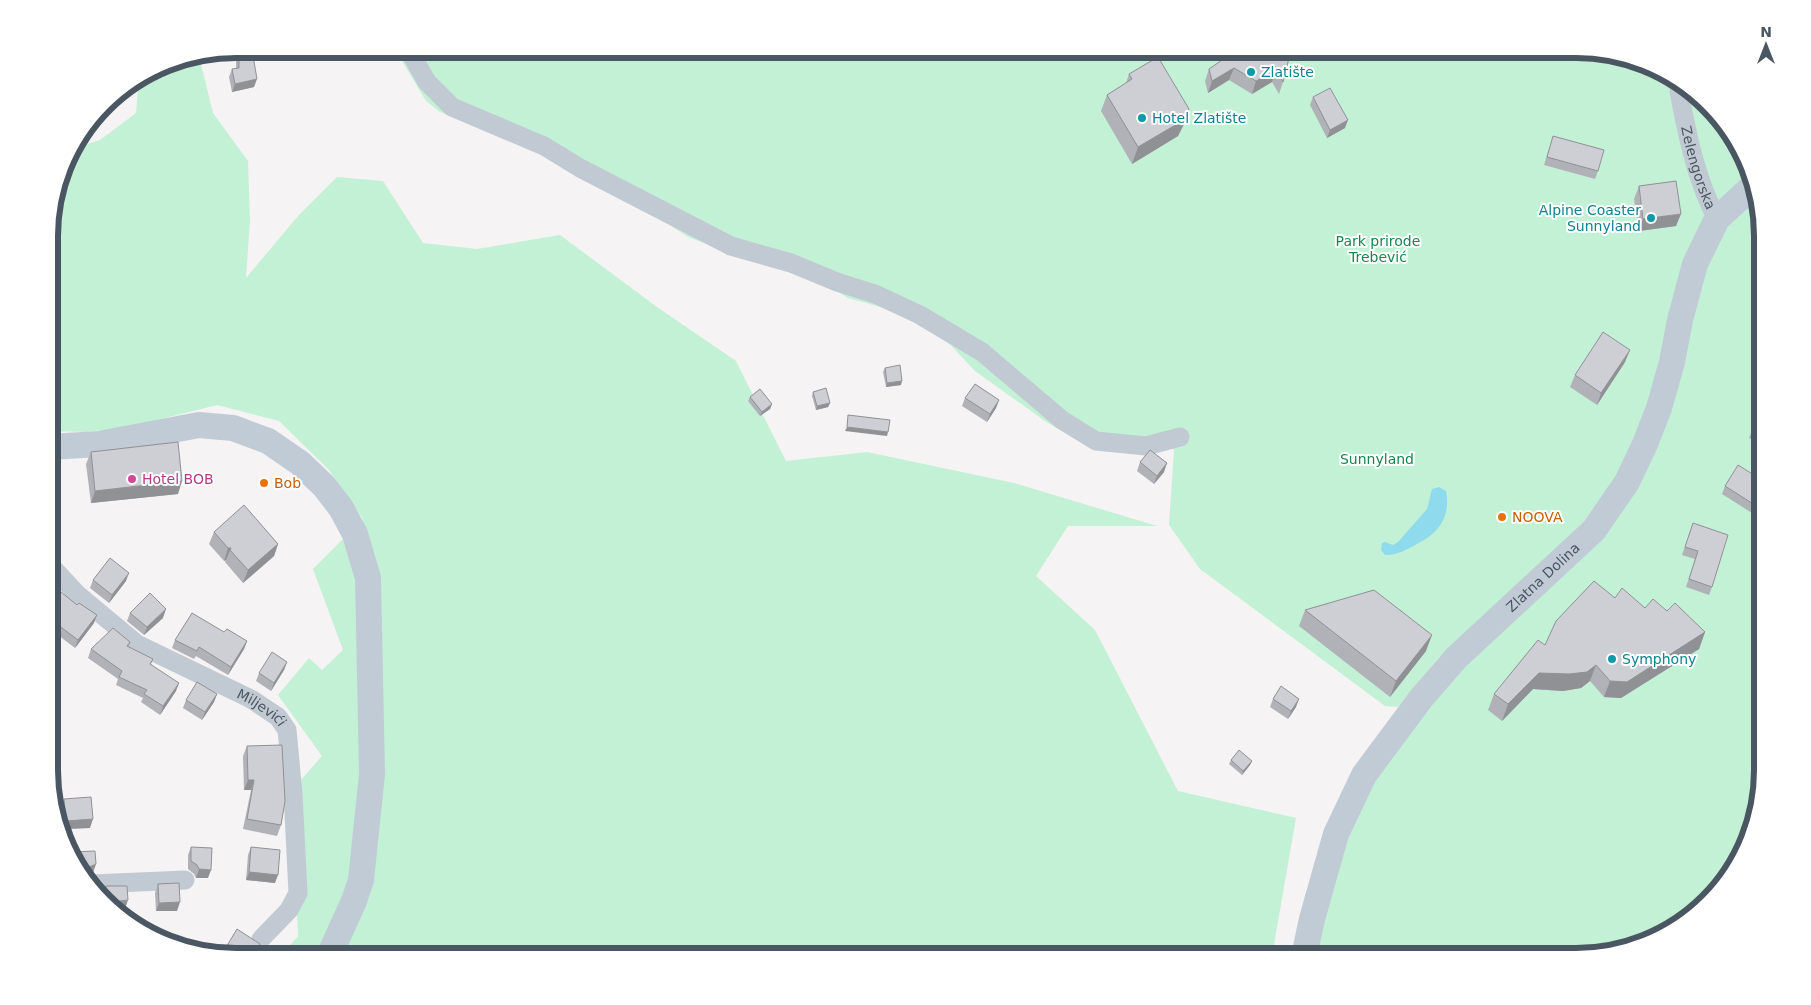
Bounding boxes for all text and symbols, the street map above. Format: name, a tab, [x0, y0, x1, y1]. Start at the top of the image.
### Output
north arrow	[1741, 20, 1791, 70]
text: N	[1760, 24, 1772, 40]
place label: Zlatište	[1261, 64, 1314, 80]
marker: Zlatište	[1245, 66, 1257, 78]
place label: Hotel Zlatište	[1152, 110, 1246, 126]
marker: Hotel Zlatište	[1136, 112, 1148, 124]
street label: Zelengorska	[1678, 124, 1719, 212]
place label: Alpine Coaster Sunnyland	[1539, 202, 1641, 234]
marker: Alpine Coaster Sunnyland	[1645, 212, 1657, 224]
park label: Park prirode Trebević	[1336, 233, 1420, 265]
park label: Sunnyland	[1340, 451, 1414, 467]
place label: Hotel BOB	[142, 471, 214, 487]
marker: Hotel BOB	[126, 473, 138, 485]
place label: Bob	[274, 475, 301, 491]
marker: Bob	[258, 477, 270, 489]
place label: NOOVA	[1512, 509, 1563, 525]
marker: NOOVA	[1496, 511, 1508, 523]
street label: Zlatna Dolina	[1503, 539, 1583, 615]
place label: Symphony	[1622, 651, 1696, 667]
marker: Symphony	[1606, 653, 1618, 665]
street label: Miljevići	[235, 686, 290, 729]

